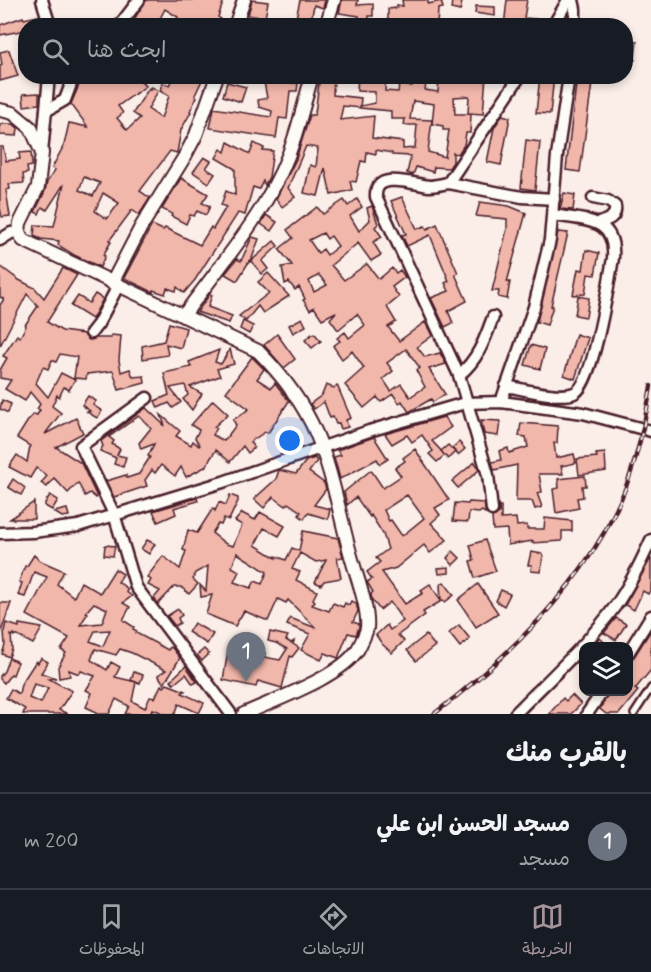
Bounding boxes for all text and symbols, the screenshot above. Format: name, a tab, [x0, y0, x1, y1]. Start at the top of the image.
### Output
search box	[18, 18, 633, 84]
icon: search	[39, 35, 72, 68]
text: ابحث هنا	[87, 37, 167, 65]
your location	[275, 426, 304, 455]
pin: 1	[226, 632, 266, 682]
map controls	[579, 642, 633, 696]
button: layers	[579, 642, 633, 696]
text: بالقرب منك	[506, 737, 627, 771]
text: مسجد الحسن ابن علي	[376, 811, 570, 839]
text: 200 m	[24, 828, 79, 855]
text: 1	[603, 828, 612, 855]
text: مسجد	[519, 846, 570, 873]
tab: المحفوظات	[79, 900, 145, 963]
tab: الاتجاهات	[303, 900, 364, 963]
tab: الخريطة	[522, 900, 572, 963]

